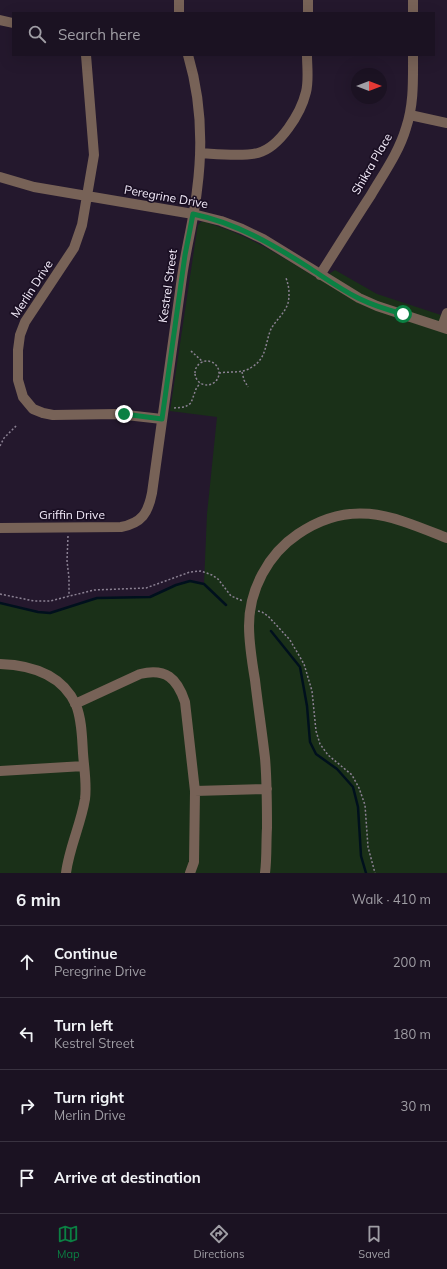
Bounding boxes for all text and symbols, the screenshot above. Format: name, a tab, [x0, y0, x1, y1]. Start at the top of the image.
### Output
search box	[12, 12, 435, 56]
icon: search	[26, 23, 48, 45]
text: Search here	[58, 25, 140, 44]
north arrow	[351, 68, 387, 104]
street label: Shikra Place	[348, 130, 395, 197]
street label: Peregrine Drive	[123, 182, 209, 211]
street label: Kestrel Street	[155, 248, 180, 324]
street label: Merlin Drive	[7, 257, 56, 321]
route start	[394, 305, 412, 323]
route end	[115, 405, 133, 423]
street label: Griffin Drive	[39, 507, 105, 522]
text: 6 min	[16, 889, 61, 910]
text: Walk · 410 m	[352, 891, 431, 907]
text: Continue	[54, 944, 117, 963]
icon: ahead	[16, 951, 38, 973]
text: 200 m	[393, 954, 431, 970]
text: Peregrine Drive	[54, 963, 146, 979]
text: Turn left	[54, 1016, 113, 1035]
icon: left	[16, 1023, 38, 1045]
text: 180 m	[393, 1026, 431, 1042]
text: Kestrel Street	[54, 1035, 134, 1051]
text: Turn right	[54, 1088, 124, 1107]
icon: right	[16, 1095, 38, 1117]
text: 30 m	[401, 1098, 431, 1114]
text: Merlin Drive	[54, 1107, 126, 1123]
icon: arrive	[16, 1167, 38, 1189]
text: Arrive at destination	[54, 1168, 201, 1187]
tab: Map	[57, 1223, 80, 1261]
tab: Directions	[194, 1223, 244, 1261]
tab: Saved	[358, 1223, 390, 1261]

